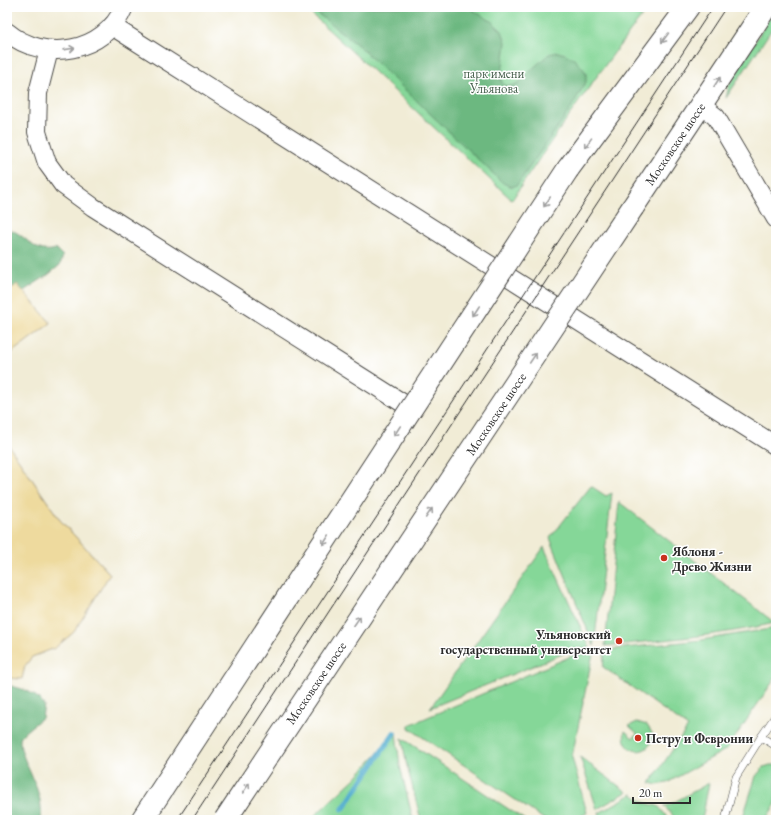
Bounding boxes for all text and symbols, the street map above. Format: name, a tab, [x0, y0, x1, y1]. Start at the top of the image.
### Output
one-way arrow	[661, 33, 669, 44]
one-way arrow	[62, 45, 75, 53]
park label: парк имени Ульянова	[464, 65, 525, 97]
one-way arrow	[713, 76, 721, 87]
street label: Московское шоссе	[641, 99, 709, 189]
one-way arrow	[584, 137, 592, 148]
one-way arrow	[543, 196, 551, 207]
one-way arrow	[472, 305, 480, 316]
one-way arrow	[529, 352, 537, 364]
street label: Московское шоссе	[462, 369, 530, 459]
one-way arrow	[393, 425, 401, 436]
one-way arrow	[425, 508, 433, 519]
one-way arrow	[321, 534, 329, 546]
place label: Яблоня - Древо Жизни	[671, 543, 752, 575]
marker: Яблоня - Древо Жизни	[659, 553, 669, 563]
one-way arrow	[353, 616, 361, 627]
place label: Ульяновский государственный университет	[440, 626, 611, 658]
marker: Ульяновский государственный университет	[614, 636, 624, 646]
street label: Московское шоссе	[282, 638, 350, 728]
place label: Петру и Февронии	[646, 730, 753, 747]
marker: Петру и Февронии	[633, 733, 643, 743]
scale bar	[633, 779, 690, 805]
one-way arrow	[242, 782, 250, 793]
text: 20 m	[639, 785, 663, 801]

